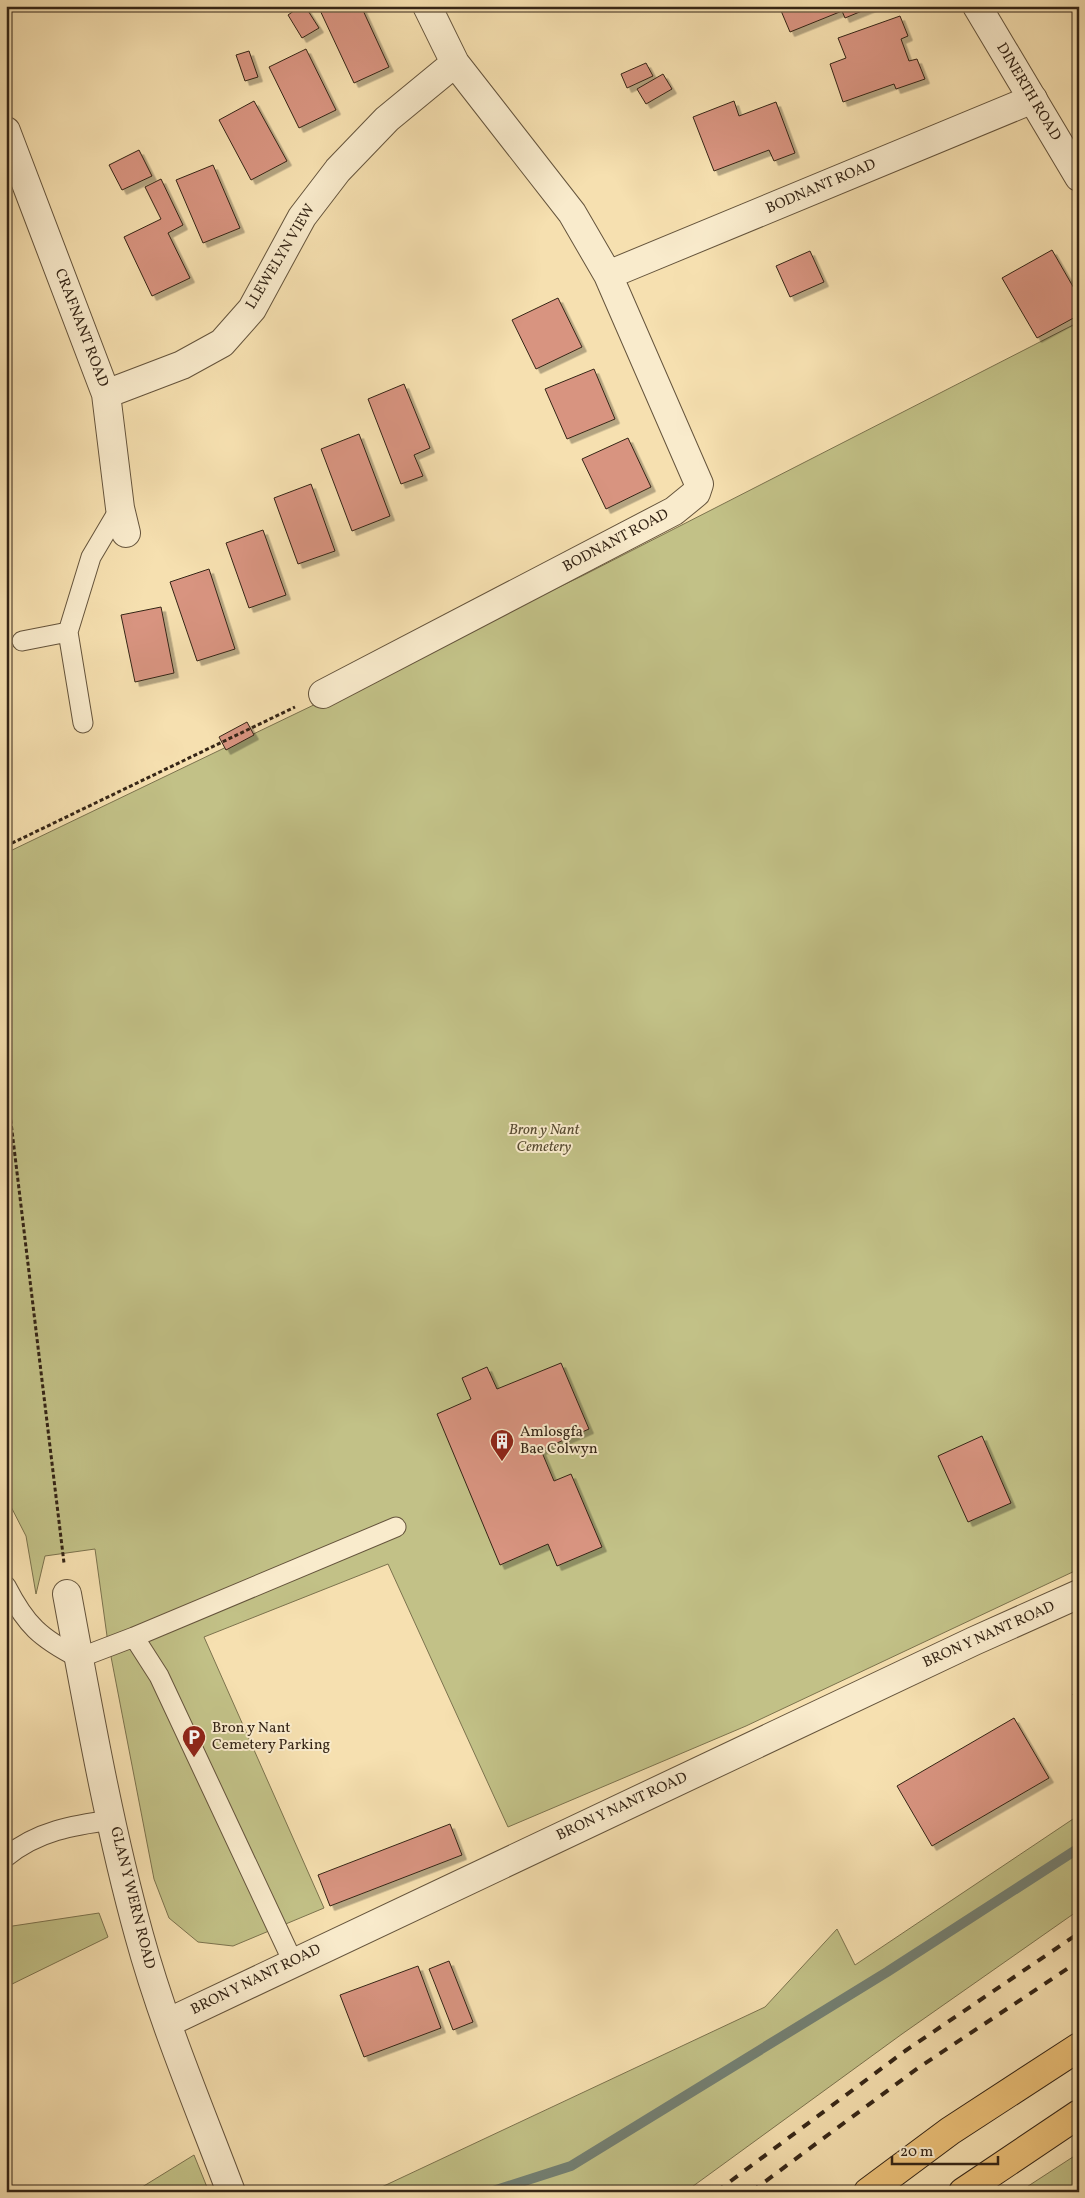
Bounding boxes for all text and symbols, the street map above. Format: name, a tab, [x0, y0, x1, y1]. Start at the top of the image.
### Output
street label: DINERTH ROAD	[990, 39, 1066, 145]
street label: BODNANT ROAD	[763, 154, 879, 220]
street label: LLEWELYN VIEW	[241, 200, 321, 314]
street label: CRAFNANT ROAD	[49, 266, 113, 390]
street label: BODNANT ROAD	[559, 504, 673, 578]
park label: Bron y Nant Cemetery	[509, 1120, 580, 1158]
place label: Amlosgfa Bae Colwyn	[520, 1422, 598, 1460]
building icon: Amlosgfa Bae Colwyn	[489, 1428, 515, 1462]
street label: BRON Y NANT ROAD	[920, 1596, 1058, 1674]
place label: Bron y Nant Cemetery Parking	[212, 1718, 331, 1756]
parking icon: Bron y Nant Cemetery Parking	[181, 1724, 207, 1758]
street label: BRON Y NANT ROAD	[553, 1767, 691, 1847]
street label: GLAN Y WERN ROAD	[104, 1825, 160, 1971]
street label: BRON Y NANT ROAD	[187, 1939, 325, 2021]
scale bar	[892, 2133, 999, 2165]
text: 20 m	[900, 2142, 933, 2163]

